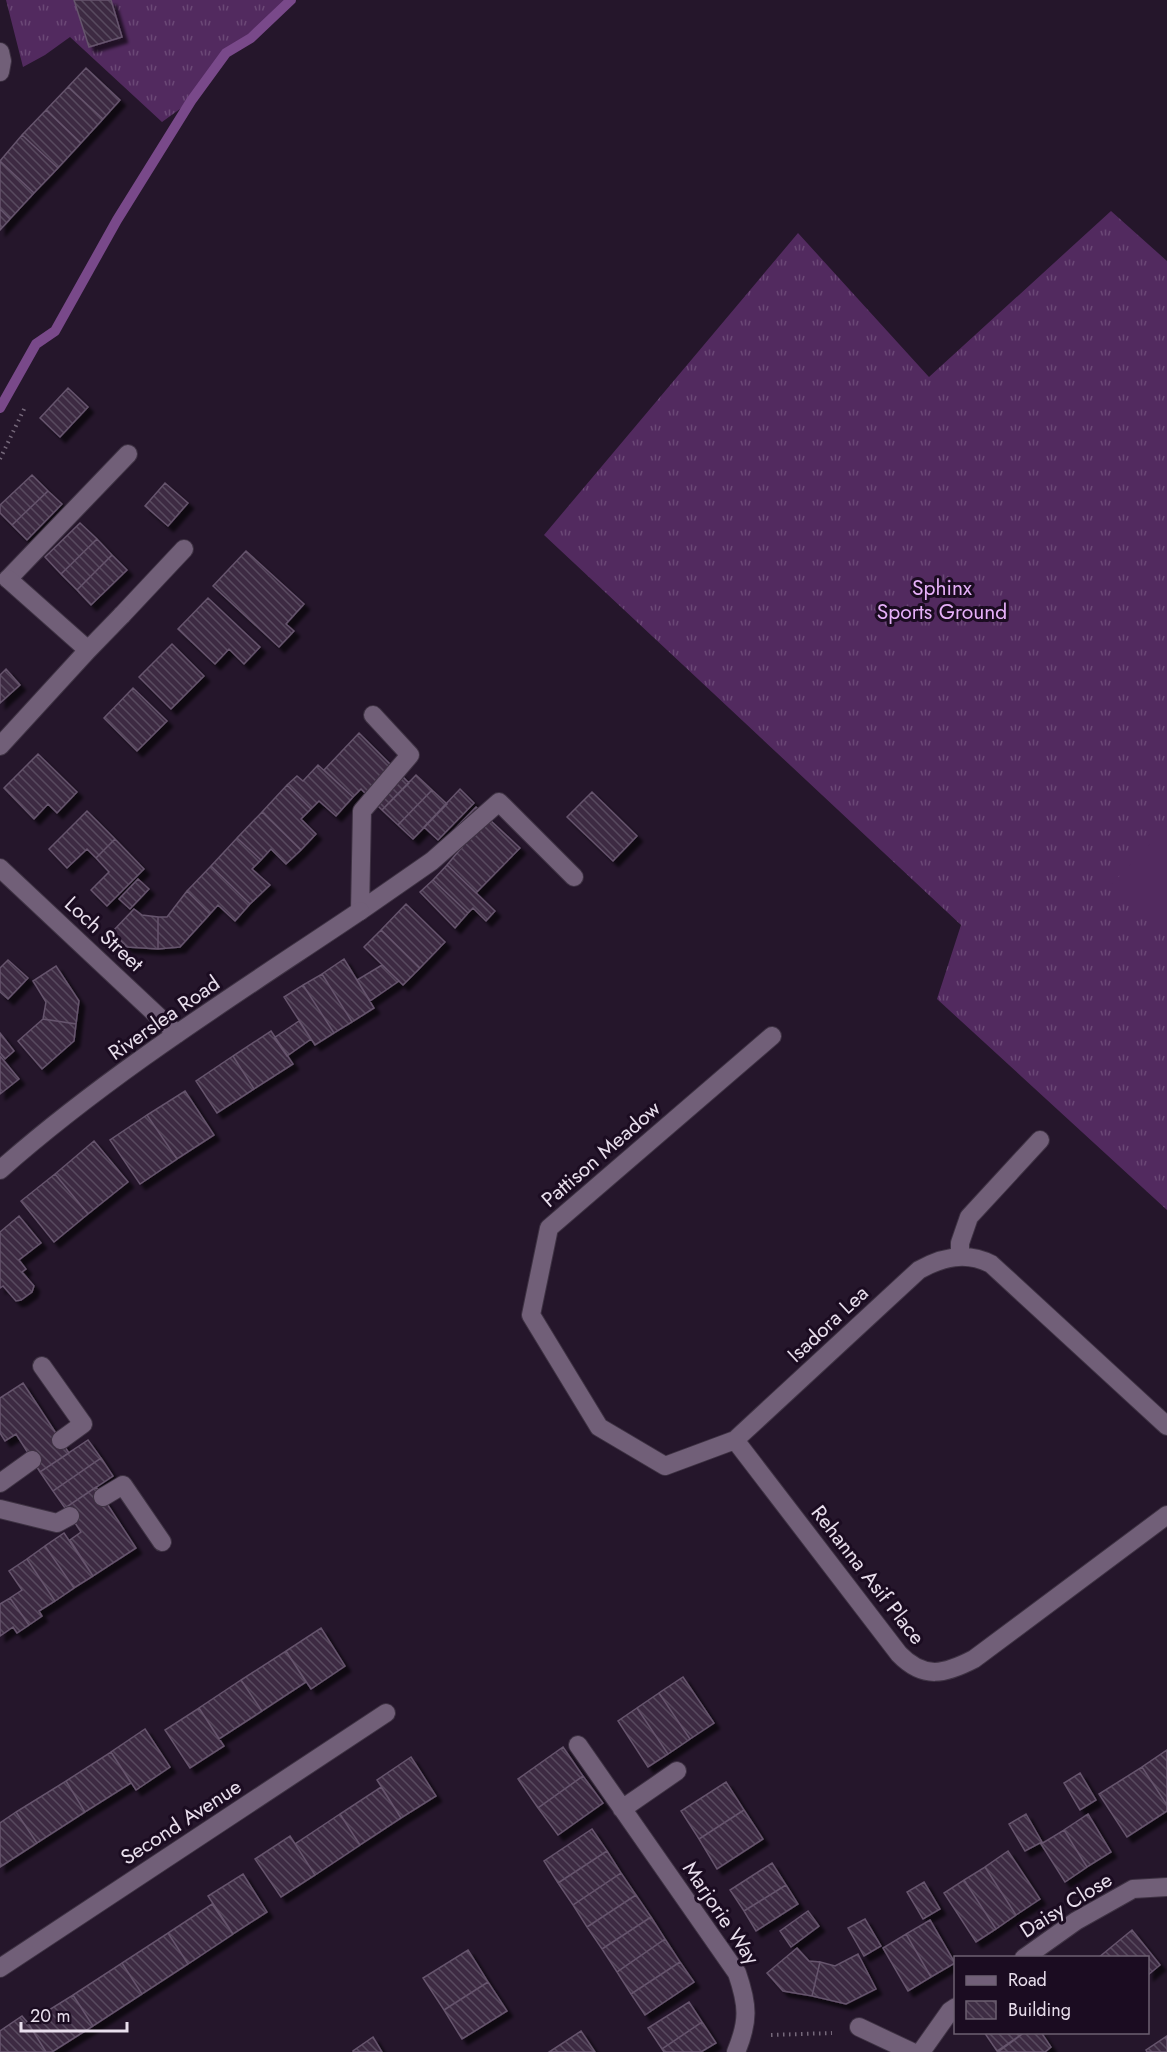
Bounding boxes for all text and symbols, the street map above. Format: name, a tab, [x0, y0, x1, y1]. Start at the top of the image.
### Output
park label: Sphinx Sports Ground	[877, 573, 1007, 627]
street label: Loch Street	[58, 889, 150, 979]
street label: Riverslea Road	[102, 968, 226, 1068]
street label: Pattison Meadow	[535, 1093, 668, 1214]
street label: Isadora Lea	[781, 1279, 875, 1369]
street label: Rehanna Asif Place	[804, 1499, 932, 1651]
street label: Second Avenue	[115, 1772, 247, 1872]
street label: Marjorie Way	[675, 1855, 767, 1971]
street label: Daisy Close	[1014, 1865, 1118, 1945]
legend	[954, 1956, 1149, 2034]
text: Road	[1008, 1967, 1047, 1993]
scale bar	[21, 1995, 128, 2033]
text: Building	[1008, 1997, 1071, 2023]
text: 20 m	[30, 2003, 70, 2029]

